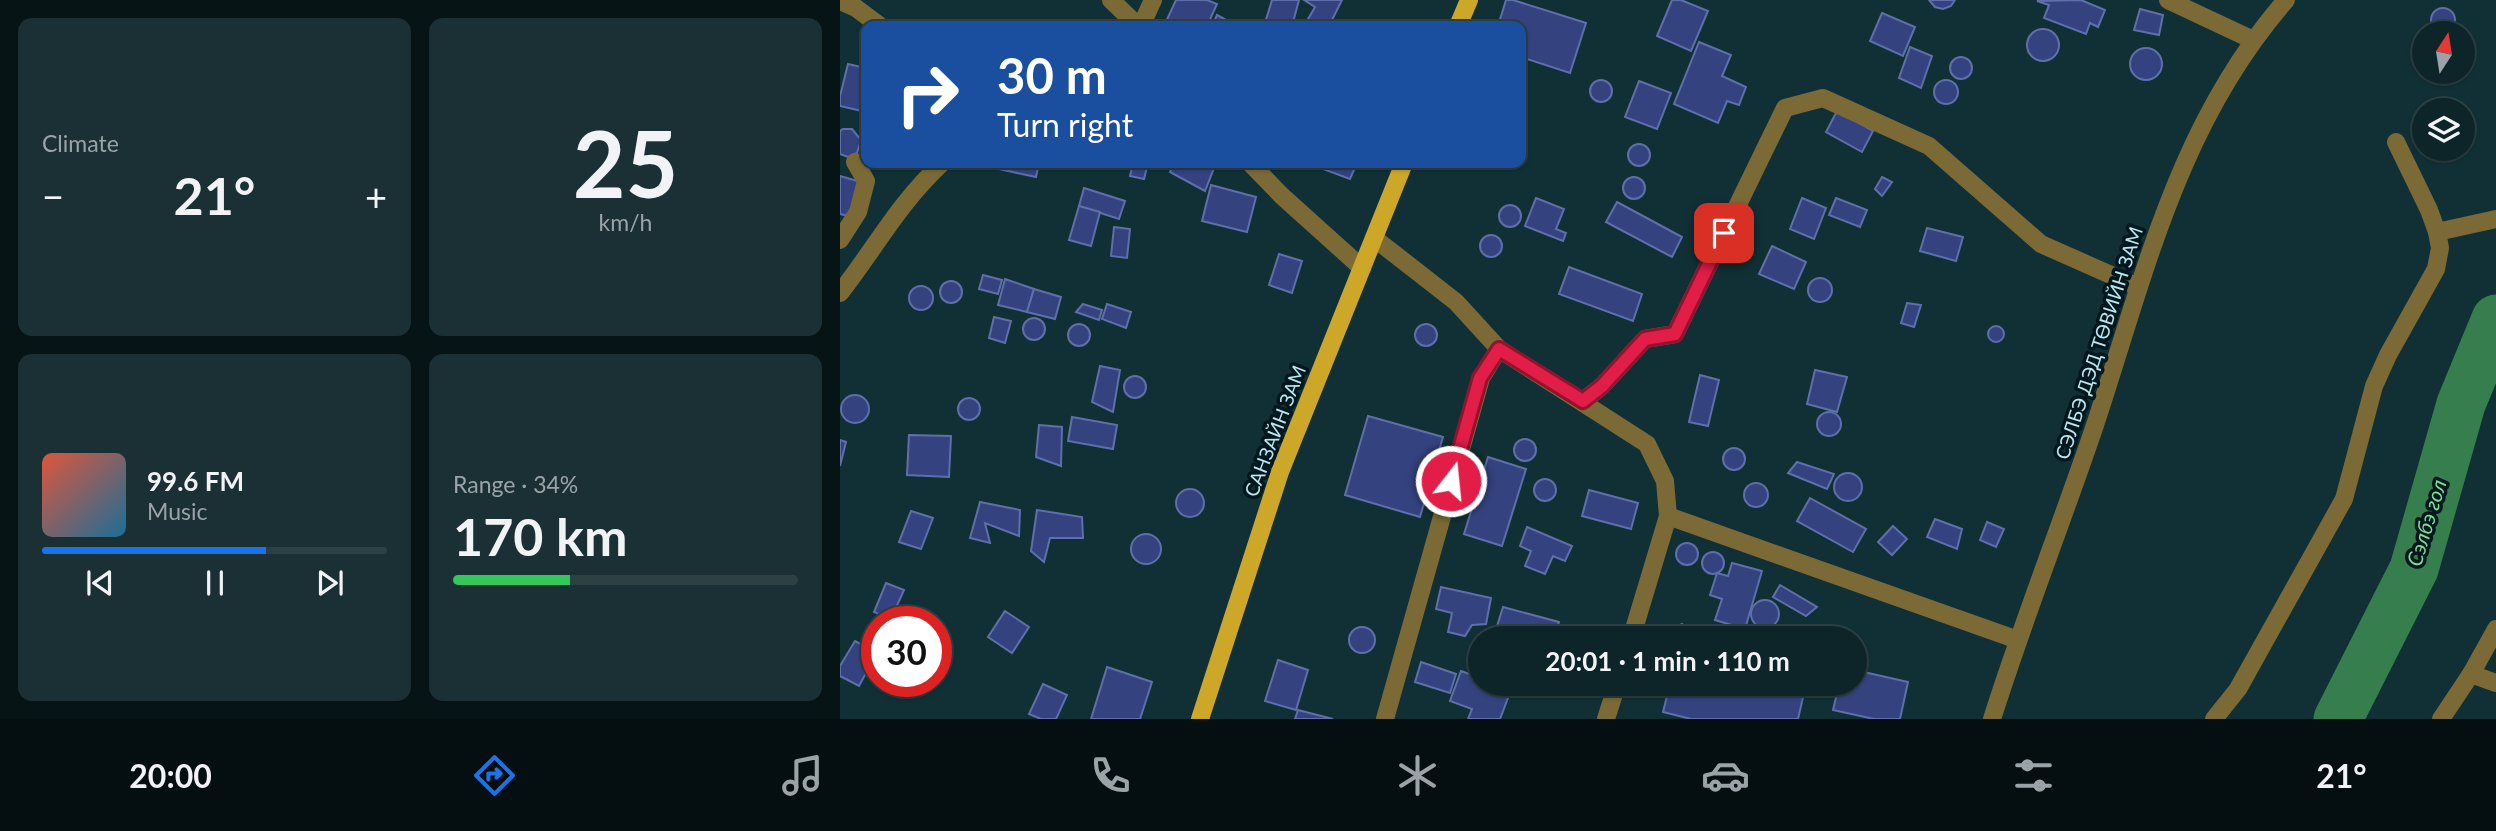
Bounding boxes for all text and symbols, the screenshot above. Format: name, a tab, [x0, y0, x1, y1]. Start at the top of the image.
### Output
north arrow	[2412, 21, 2474, 84]
map controls	[2412, 21, 2475, 161]
text: 30 m	[997, 46, 1107, 104]
icon: right	[882, 49, 973, 140]
button: layers	[2412, 98, 2475, 161]
text: Turn right	[997, 105, 1133, 144]
text: 25	[573, 108, 678, 217]
text: Climate	[42, 129, 119, 157]
text: 21°	[174, 164, 255, 226]
text: −	[42, 173, 64, 219]
text: +	[365, 173, 387, 219]
pin	[1694, 203, 1754, 263]
text: km/h	[599, 208, 652, 236]
icon: arrive	[1705, 214, 1743, 252]
street label: СЭЛБЭ ДЭД ТӨВИЙН ЗАМ	[2050, 224, 2147, 462]
street label: САНЗАЙН ЗАМ	[1239, 362, 1310, 500]
position arrow	[1414, 444, 1488, 518]
text: 99.6 FM	[147, 465, 244, 497]
text: Range · 34%	[453, 470, 578, 498]
water label: Сэлбэ гол	[2401, 476, 2451, 569]
text: Music	[147, 497, 207, 525]
text: 170 km	[453, 505, 627, 567]
icon: previous	[81, 564, 119, 602]
icon: pause	[196, 564, 234, 602]
icon: next	[311, 564, 349, 602]
speed limit sign: 30	[861, 606, 952, 697]
text: 20:01 · 1 min · 110 m	[1545, 645, 1790, 677]
icon: directions	[470, 751, 519, 800]
icon: music	[778, 751, 827, 800]
icon: phone	[1086, 751, 1135, 800]
icon: climate	[1393, 751, 1442, 800]
icon: car	[1701, 751, 1750, 800]
icon: filters	[2009, 751, 2058, 800]
text: 20:00	[129, 756, 212, 795]
text: 21°	[2316, 756, 2367, 795]

